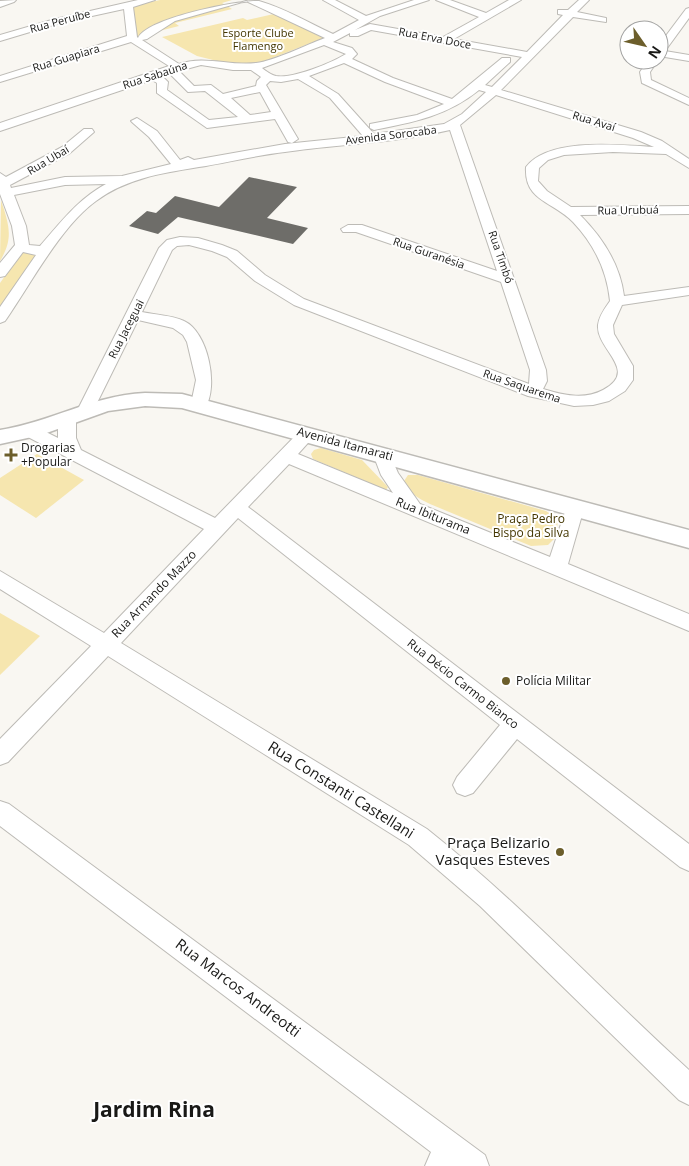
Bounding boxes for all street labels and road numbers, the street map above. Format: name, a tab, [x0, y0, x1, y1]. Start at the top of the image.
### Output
street label: Rua Peruíbe	[28, 5, 92, 36]
street label: Rua Erva Doce	[398, 23, 473, 52]
street label: Rua Guapiara	[30, 40, 101, 75]
street label: Rua Sabaúna	[121, 57, 189, 92]
street label: Rua Avaí	[571, 107, 618, 134]
street label: Avenida Sorocaba	[344, 121, 437, 148]
street label: Rua Ubaí	[24, 141, 72, 178]
street label: Rua Urubuá	[597, 201, 659, 218]
street label: Rua Timbó	[485, 228, 518, 286]
street label: Rua Guranésia	[391, 233, 467, 272]
street label: Rua Jaceguai	[104, 297, 147, 361]
street label: Rua Saquarema	[481, 365, 563, 406]
street label: Avenida Itamarati	[295, 423, 395, 465]
street label: Rua Ibiturama	[393, 493, 473, 538]
street label: Rua Armando Mazzo	[107, 546, 200, 641]
street label: Rua Décio Carmo Bianco	[404, 635, 523, 733]
street label: Rua Constanti Castellani	[265, 736, 418, 842]
street label: Rua Marcos Andreotti	[172, 934, 305, 1041]

